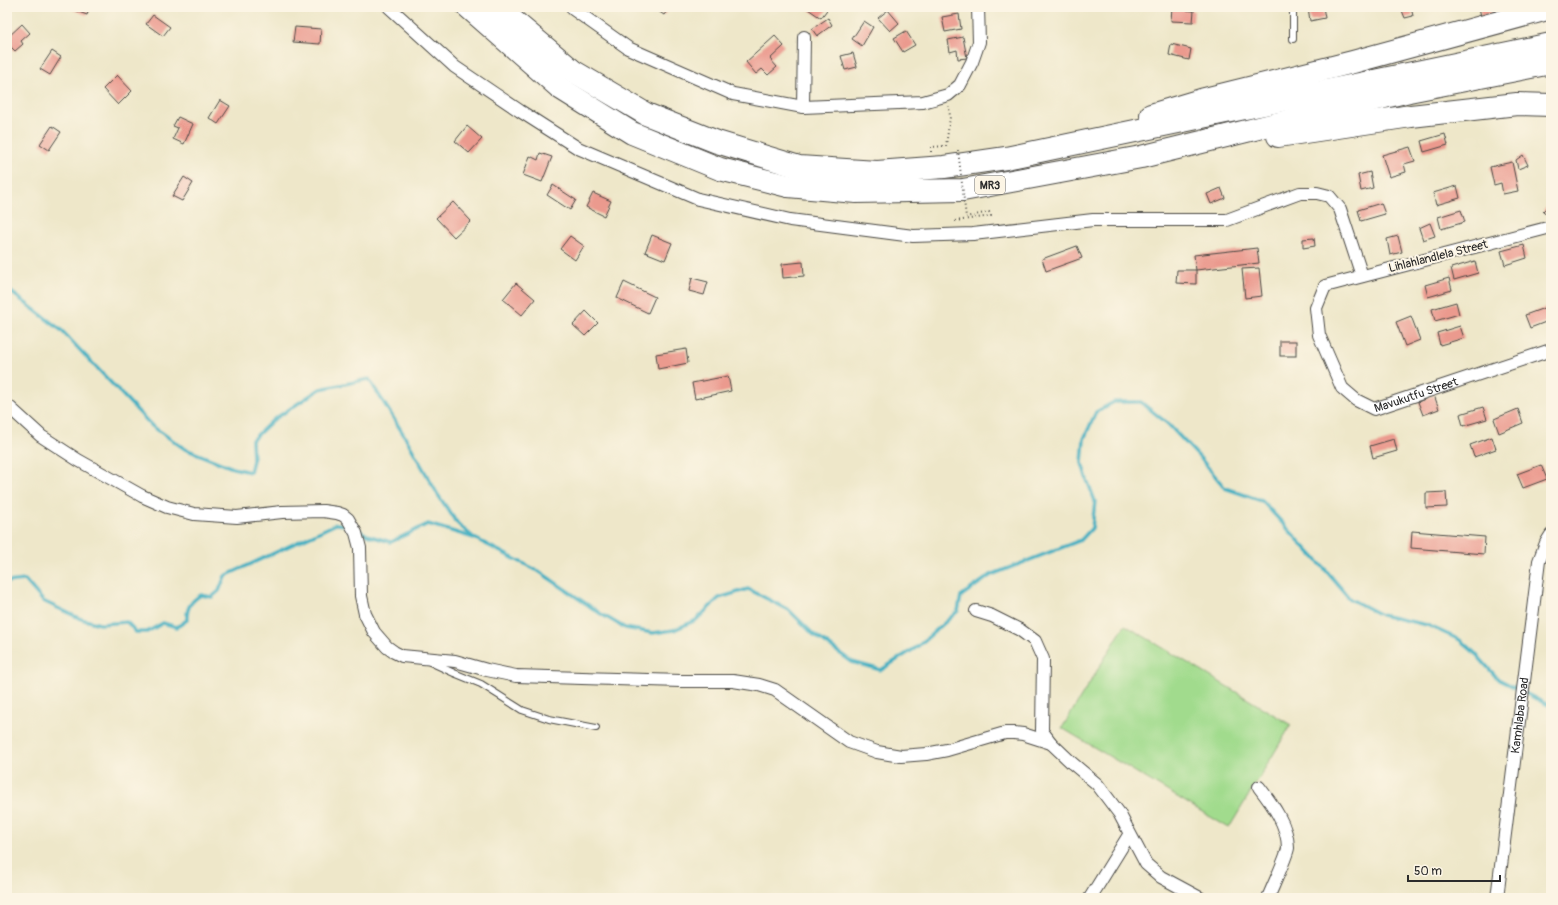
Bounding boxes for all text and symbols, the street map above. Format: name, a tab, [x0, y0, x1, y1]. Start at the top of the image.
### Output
road number: MR3	[975, 176, 1005, 194]
street label: Lihlahlandlela Street	[1387, 237, 1489, 276]
street label: Mavukutfu Street	[1372, 375, 1460, 416]
street label: Kamhlaba Road	[1508, 676, 1532, 754]
scale bar	[1408, 857, 1500, 883]
text: 50 m	[1414, 864, 1442, 879]

